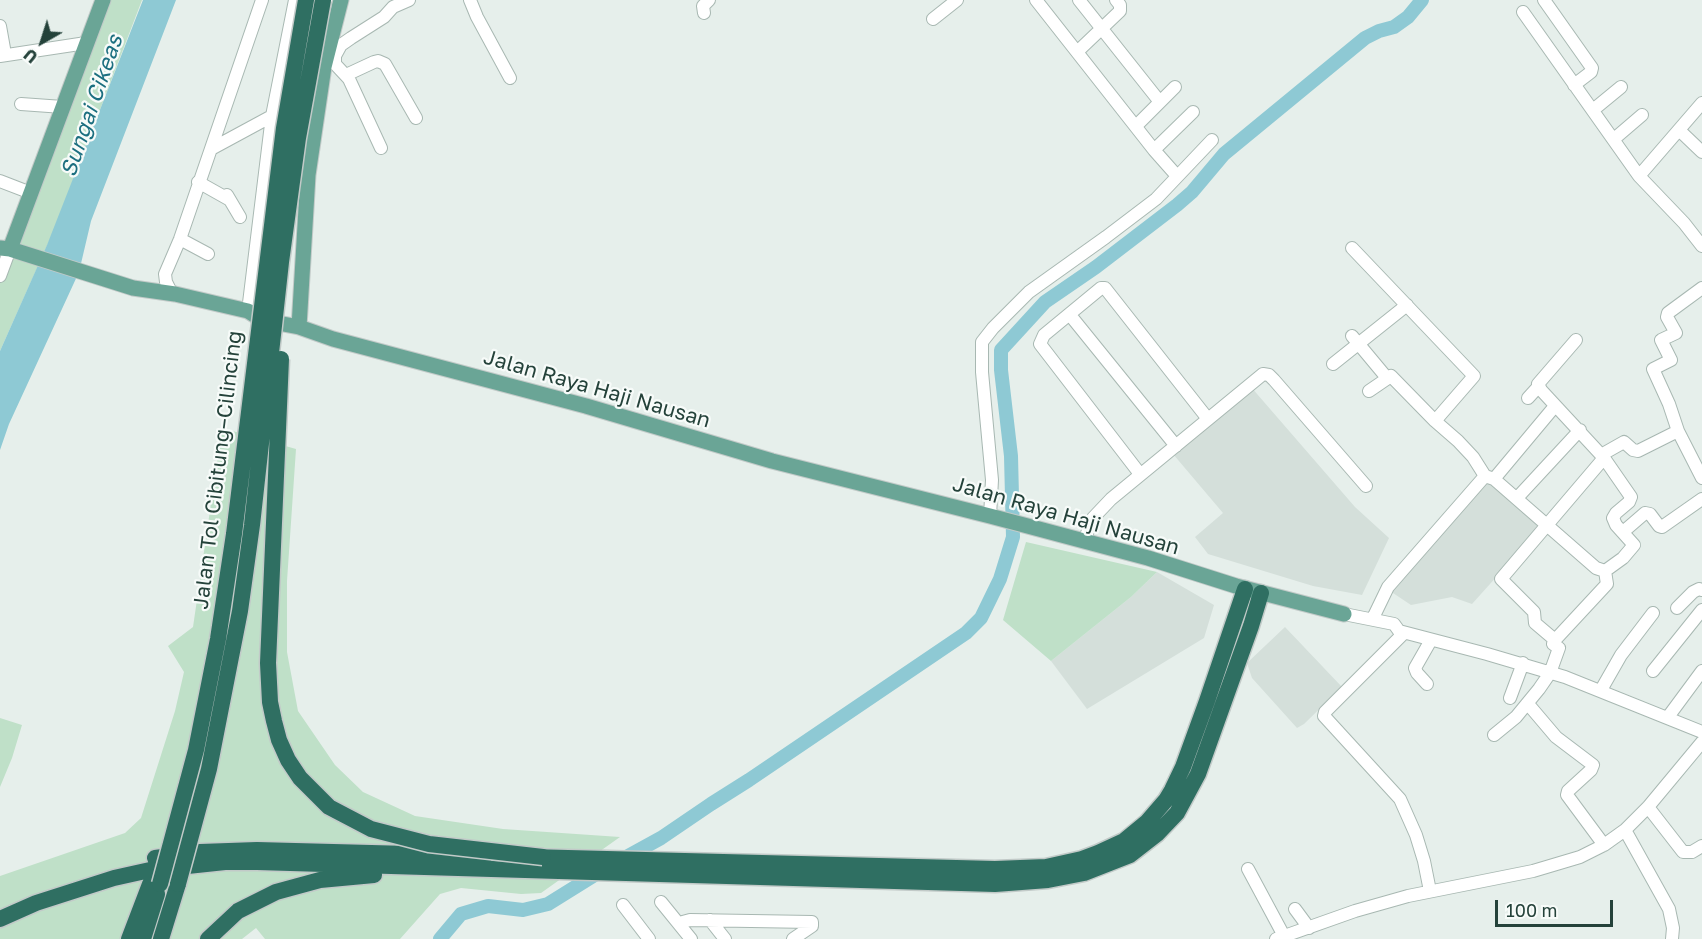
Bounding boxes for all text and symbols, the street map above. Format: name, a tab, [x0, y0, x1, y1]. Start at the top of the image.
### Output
north arrow	[12, 12, 72, 72]
water label: Sungai Cikeas	[55, 32, 129, 180]
text: U	[20, 45, 42, 67]
street label: Jalan Tol Cibitung–Cilincing	[188, 329, 248, 611]
street label: Jalan Raya Haji Nausan	[481, 345, 713, 433]
street label: Jalan Raya Haji Nausan	[950, 472, 1182, 560]
scale bar	[1498, 888, 1616, 926]
text: 100 m	[1506, 899, 1557, 921]

